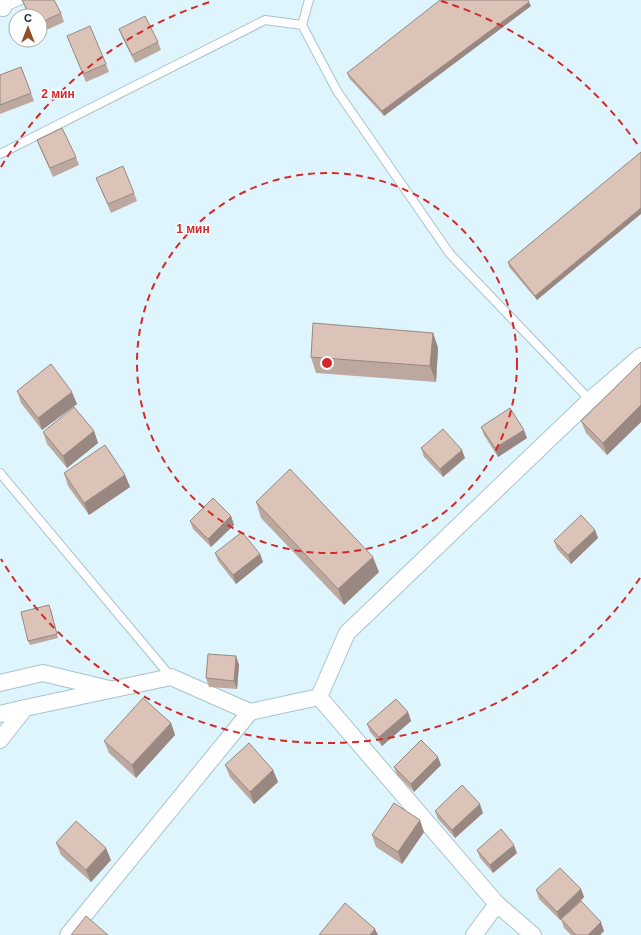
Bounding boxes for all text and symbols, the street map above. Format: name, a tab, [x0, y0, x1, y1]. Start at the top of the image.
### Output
north arrow	[8, 8, 48, 48]
text: С	[24, 12, 32, 24]
text: 2 мин	[41, 87, 75, 101]
text: 1 мин	[176, 222, 210, 236]
centre of rings	[320, 356, 334, 370]

